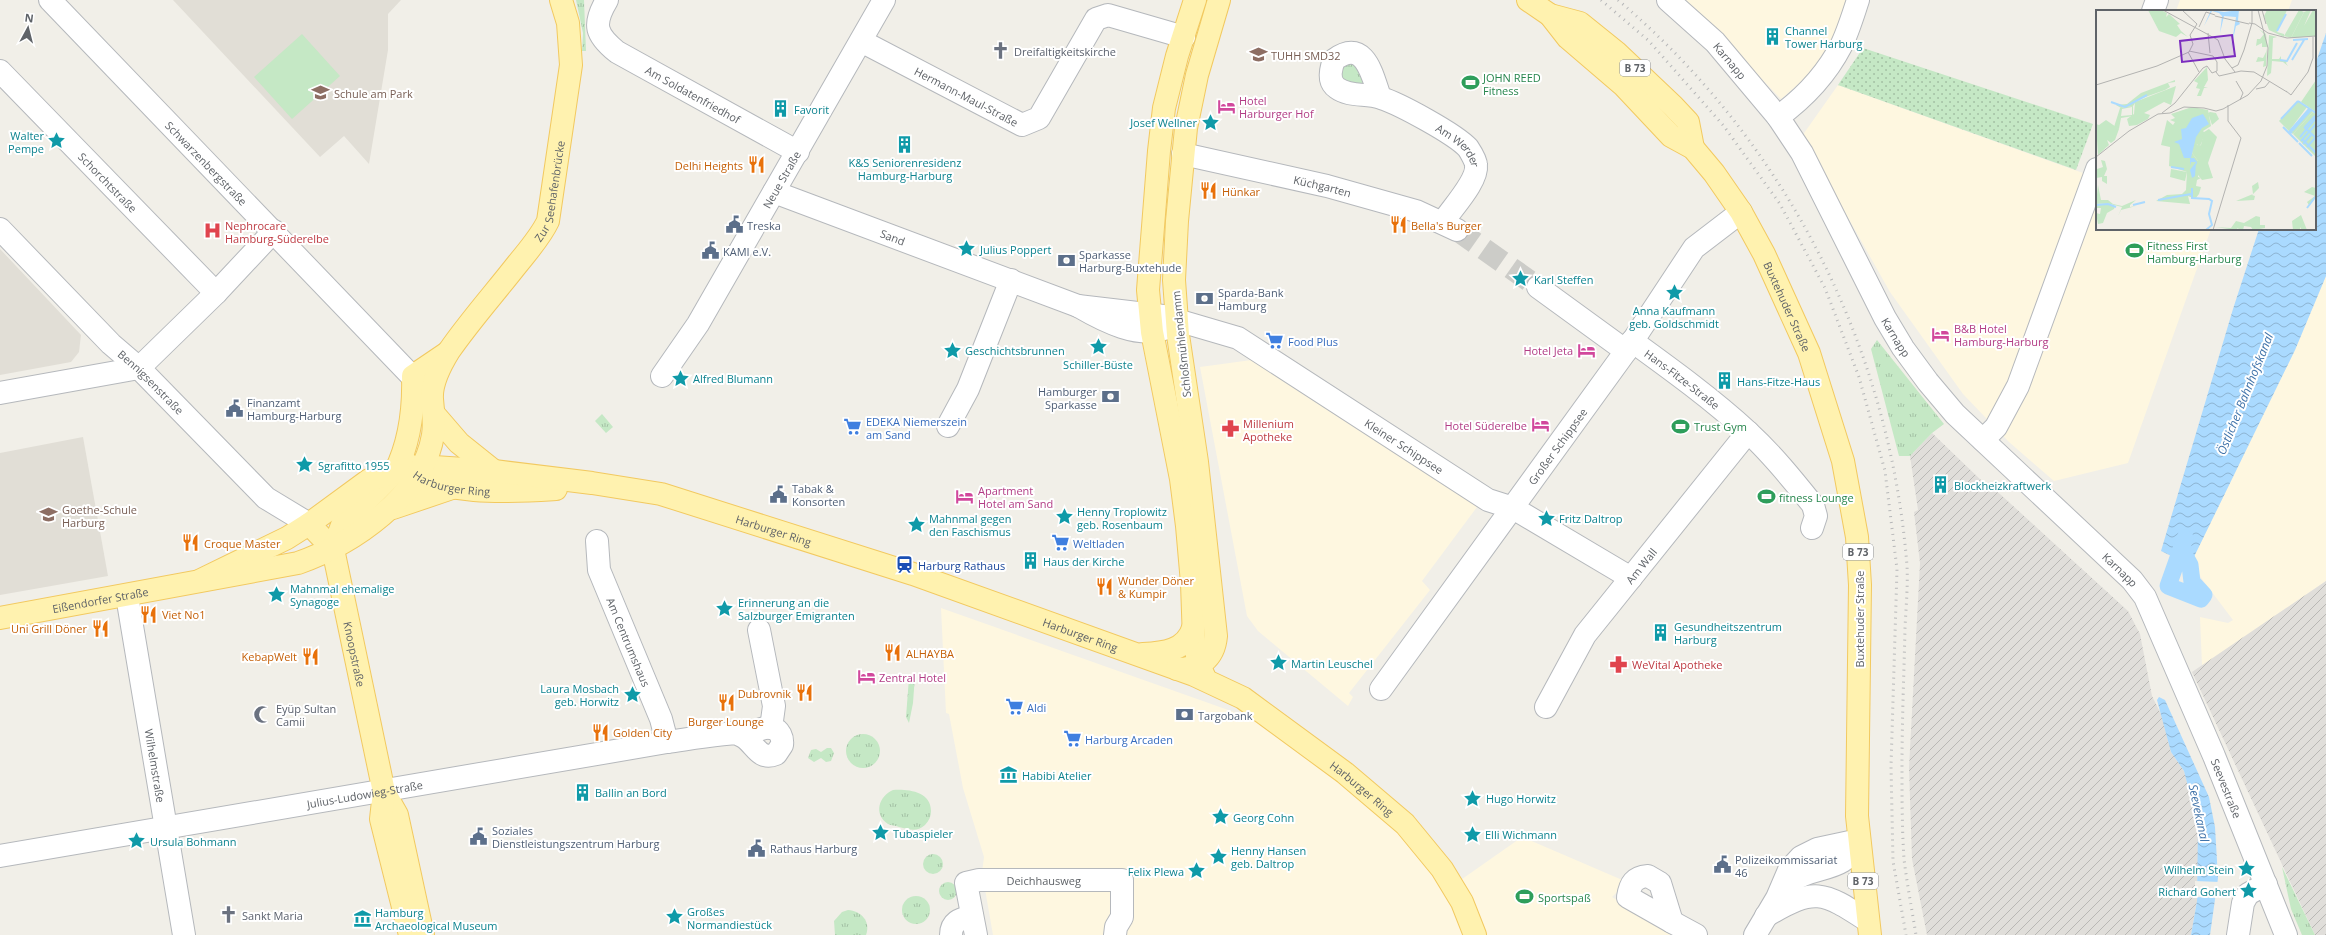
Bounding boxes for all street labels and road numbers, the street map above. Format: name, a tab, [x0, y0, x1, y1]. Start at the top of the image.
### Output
street label: Karnapp	[1711, 39, 1750, 82]
road number: B 73	[1620, 60, 1650, 76]
street label: Am Soldatenfriedhof	[643, 62, 744, 127]
street label: Hermann-Maul-Straße	[912, 63, 1021, 129]
street label: Schwarzenbergstraße	[163, 117, 251, 208]
street label: Am Werder	[1433, 120, 1484, 168]
street label: Zur Seehafenbrücke	[530, 139, 567, 244]
street label: Neue Straße	[759, 148, 803, 211]
street label: Schorchtstraße	[76, 149, 141, 215]
street label: Küchgarten	[1292, 171, 1353, 200]
street label: Sand	[878, 225, 908, 248]
street label: Buxtehuder Straße	[1761, 259, 1815, 354]
street label: Schloßmühlendamm	[1168, 290, 1194, 398]
street label: Karnapp	[1879, 314, 1914, 360]
street label: Hans-Fitze-Straße	[1642, 345, 1723, 412]
street label: Bennigsenstraße	[115, 346, 187, 417]
street label: Großer Schippsee	[1524, 405, 1590, 488]
street label: Kleiner Schippsee	[1362, 415, 1447, 477]
street label: Harburger Ring	[411, 467, 491, 498]
street label: Harburger Ring	[734, 511, 814, 549]
street label: Am Wall	[1622, 544, 1660, 587]
road number: B 73	[1843, 544, 1873, 560]
street label: Karnapp	[2099, 549, 2142, 590]
street label: Buxtehuder Straße	[1852, 570, 1867, 668]
street label: Eißendorfer Straße	[51, 583, 150, 616]
street label: Am Centrumshaus	[604, 595, 654, 689]
street label: Harburger Ring	[1041, 614, 1120, 655]
street label: Knoopstraße	[341, 620, 369, 688]
street label: Wilhelmstraße	[142, 728, 169, 804]
street label: Seevestraße	[2208, 756, 2246, 820]
street label: Harburger Ring	[1327, 757, 1397, 819]
street label: Julius-Ludowieg-Straße	[305, 776, 424, 811]
street label: Deichhausweg	[1006, 873, 1081, 888]
road number: B 73	[1848, 873, 1878, 889]

